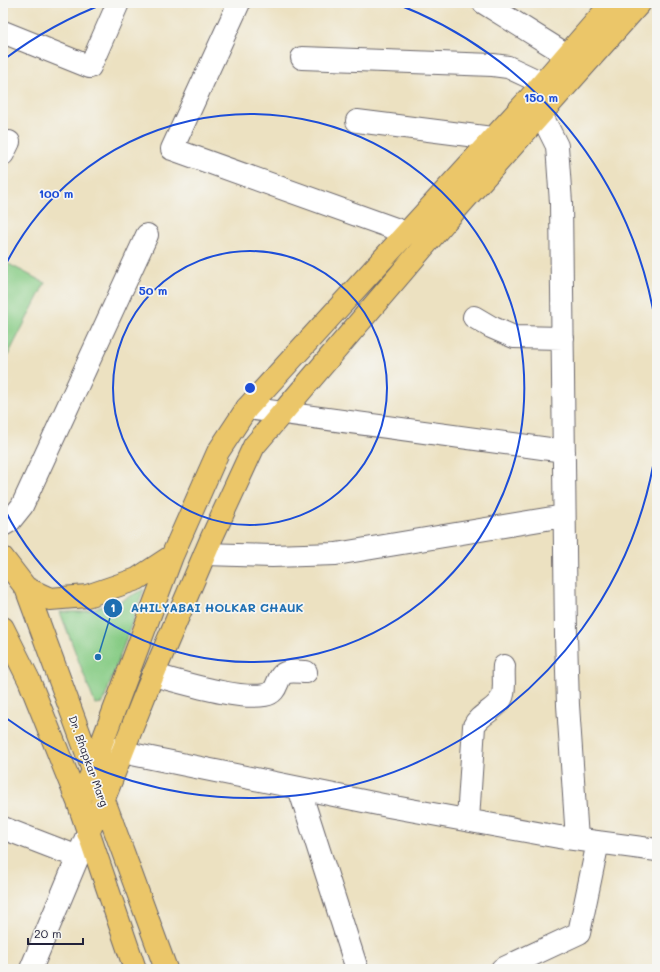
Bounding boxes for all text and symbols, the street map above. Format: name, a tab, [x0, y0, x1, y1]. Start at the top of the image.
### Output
text: 150 m	[524, 89, 558, 105]
text: 100 m	[39, 185, 73, 201]
text: 50 m	[139, 282, 167, 298]
centre of rings	[243, 381, 257, 395]
callout: AHILYABAI HOLKAR CHAUK	[103, 596, 311, 620]
text: 1	[110, 599, 116, 615]
text: AHILYABAI HOLKAR CHAUK	[131, 599, 303, 615]
street label: Dr. Bhapkar Marg	[66, 713, 112, 809]
scale bar	[28, 920, 83, 946]
text: 20 m	[34, 925, 62, 941]

